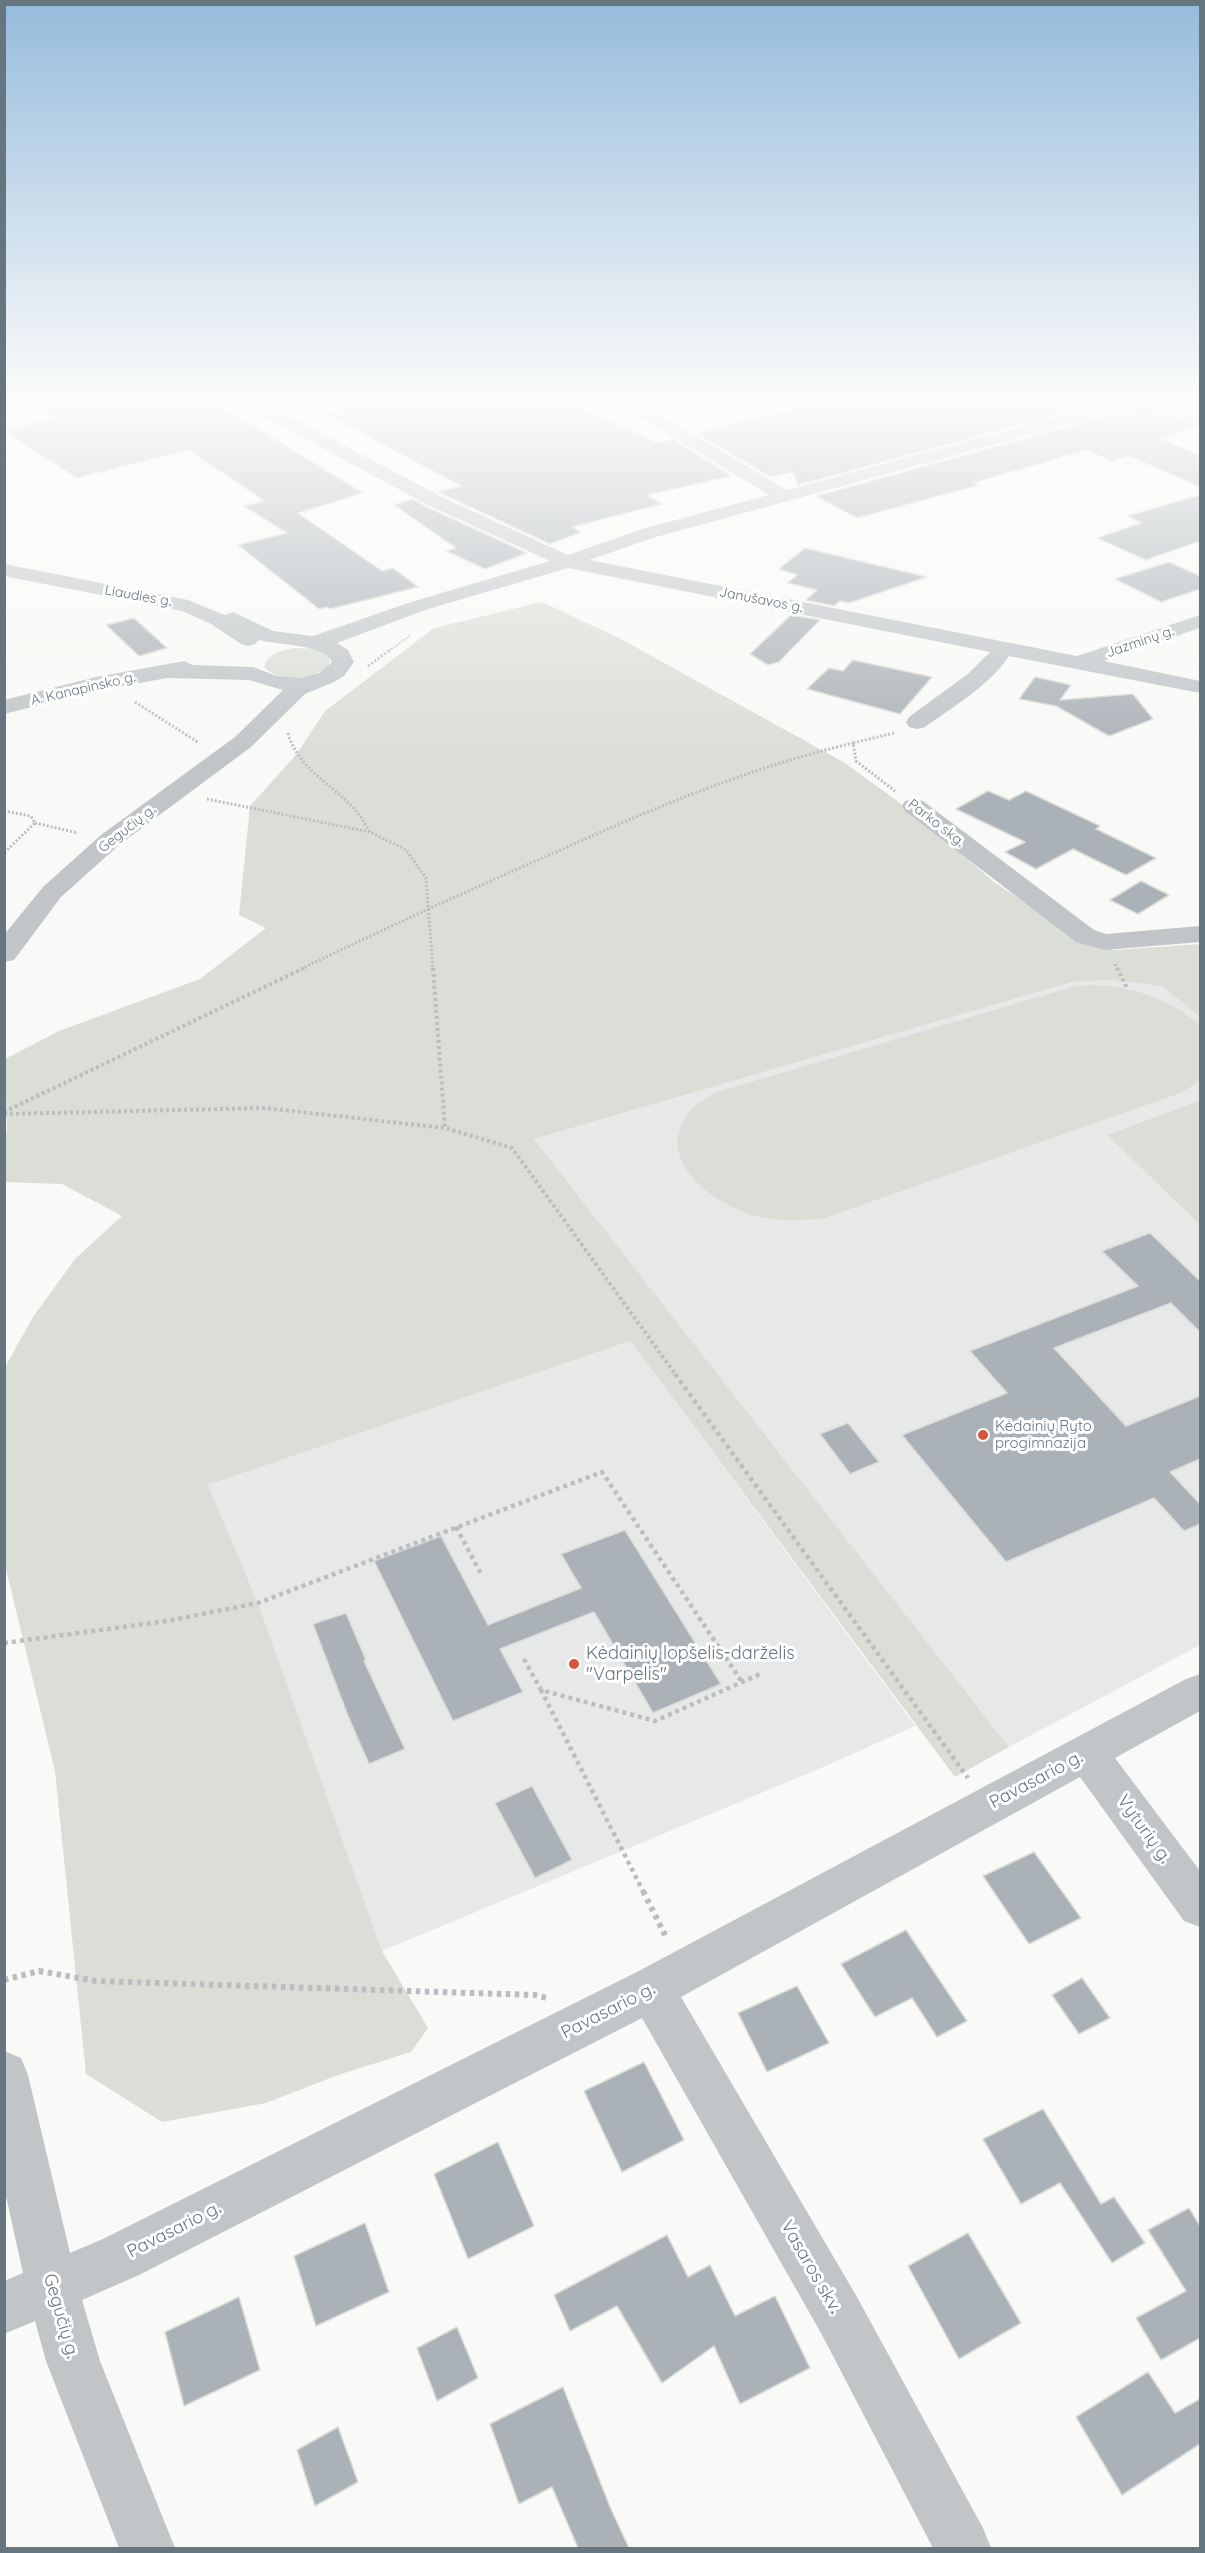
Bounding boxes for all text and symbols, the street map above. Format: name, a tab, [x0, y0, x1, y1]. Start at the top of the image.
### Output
street label: Liaudies g.	[103, 582, 173, 610]
street label: Janušavos g.	[718, 584, 804, 616]
street label: Jazminų g.	[1104, 623, 1176, 661]
street label: A. Kanapinsko g.	[29, 669, 137, 709]
street label: Parko skg.	[904, 796, 968, 850]
street label: Gegučių g.	[95, 802, 159, 856]
place label: Kėdainių Ryto progimnazija	[995, 1417, 1092, 1452]
marker: Kėdainių Ryto progimnazija	[976, 1428, 990, 1442]
place label: Kėdainių lopšelis-darželis "Varpelis"	[586, 1643, 795, 1686]
marker: Kėdainių lopšelis-darželis "Varpelis"	[567, 1657, 581, 1671]
street label: Pavasario g.	[986, 1746, 1086, 1814]
street label: Vyturių g.	[1112, 1791, 1176, 1867]
street label: Pavasario g.	[558, 1978, 658, 2044]
street label: Pavasario g.	[124, 2197, 224, 2263]
street label: Vasaros skv.	[776, 2217, 846, 2317]
street label: Gegučių g.	[39, 2271, 83, 2361]

